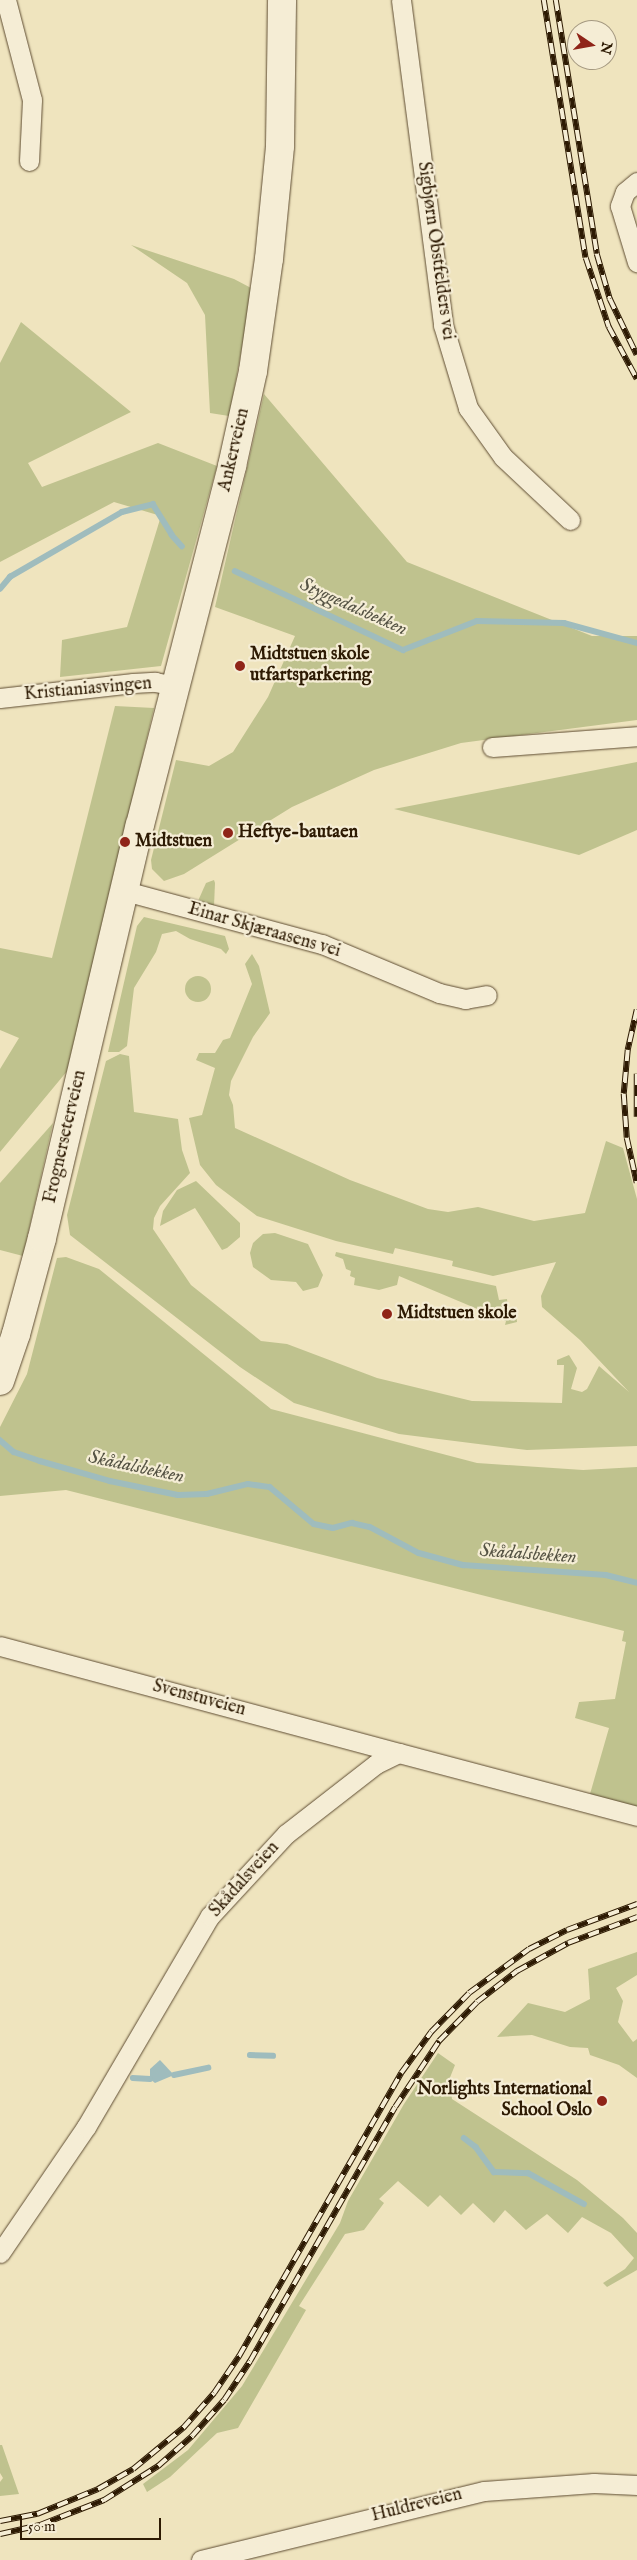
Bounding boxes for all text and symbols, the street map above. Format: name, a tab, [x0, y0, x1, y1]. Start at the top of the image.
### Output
north arrow	[567, 20, 617, 70]
text: N	[596, 40, 616, 56]
street label: Sigbjørn Obstfelders vei	[412, 160, 458, 342]
street label: Ankerveien	[215, 406, 255, 494]
water label: Styggedalsbekken	[296, 574, 410, 642]
place label: Midtstuen skole utfartsparkering	[250, 645, 372, 688]
marker: Midtstuen skole utfartsparkering	[234, 660, 246, 672]
street label: Kristianiasvingen	[23, 674, 153, 706]
place label: Heftye-bautaen	[238, 822, 358, 844]
marker: Heftye-bautaen	[222, 827, 234, 839]
place label: Midtstuen	[135, 831, 212, 853]
marker: Midtstuen	[119, 836, 131, 848]
street label: Einar Skjæraasens vei	[185, 899, 343, 963]
street label: Frognerseterveien	[40, 1068, 92, 1206]
place label: Midtstuen skole	[397, 1303, 517, 1325]
marker: Midtstuen skole	[381, 1308, 393, 1320]
water label: Skådalsbekken	[86, 1447, 186, 1489]
water label: Skådalsbekken	[479, 1540, 577, 1570]
street label: Svenstuveien	[150, 1676, 248, 1722]
street label: Skådalsveien	[206, 1838, 284, 1922]
place label: Norlights International School Oslo	[417, 2080, 592, 2122]
marker: Norlights International School Oslo	[596, 2095, 608, 2107]
street label: Huldreveien	[369, 2484, 465, 2528]
scale bar	[22, 2508, 164, 2540]
text: 50 m	[28, 2517, 56, 2536]

